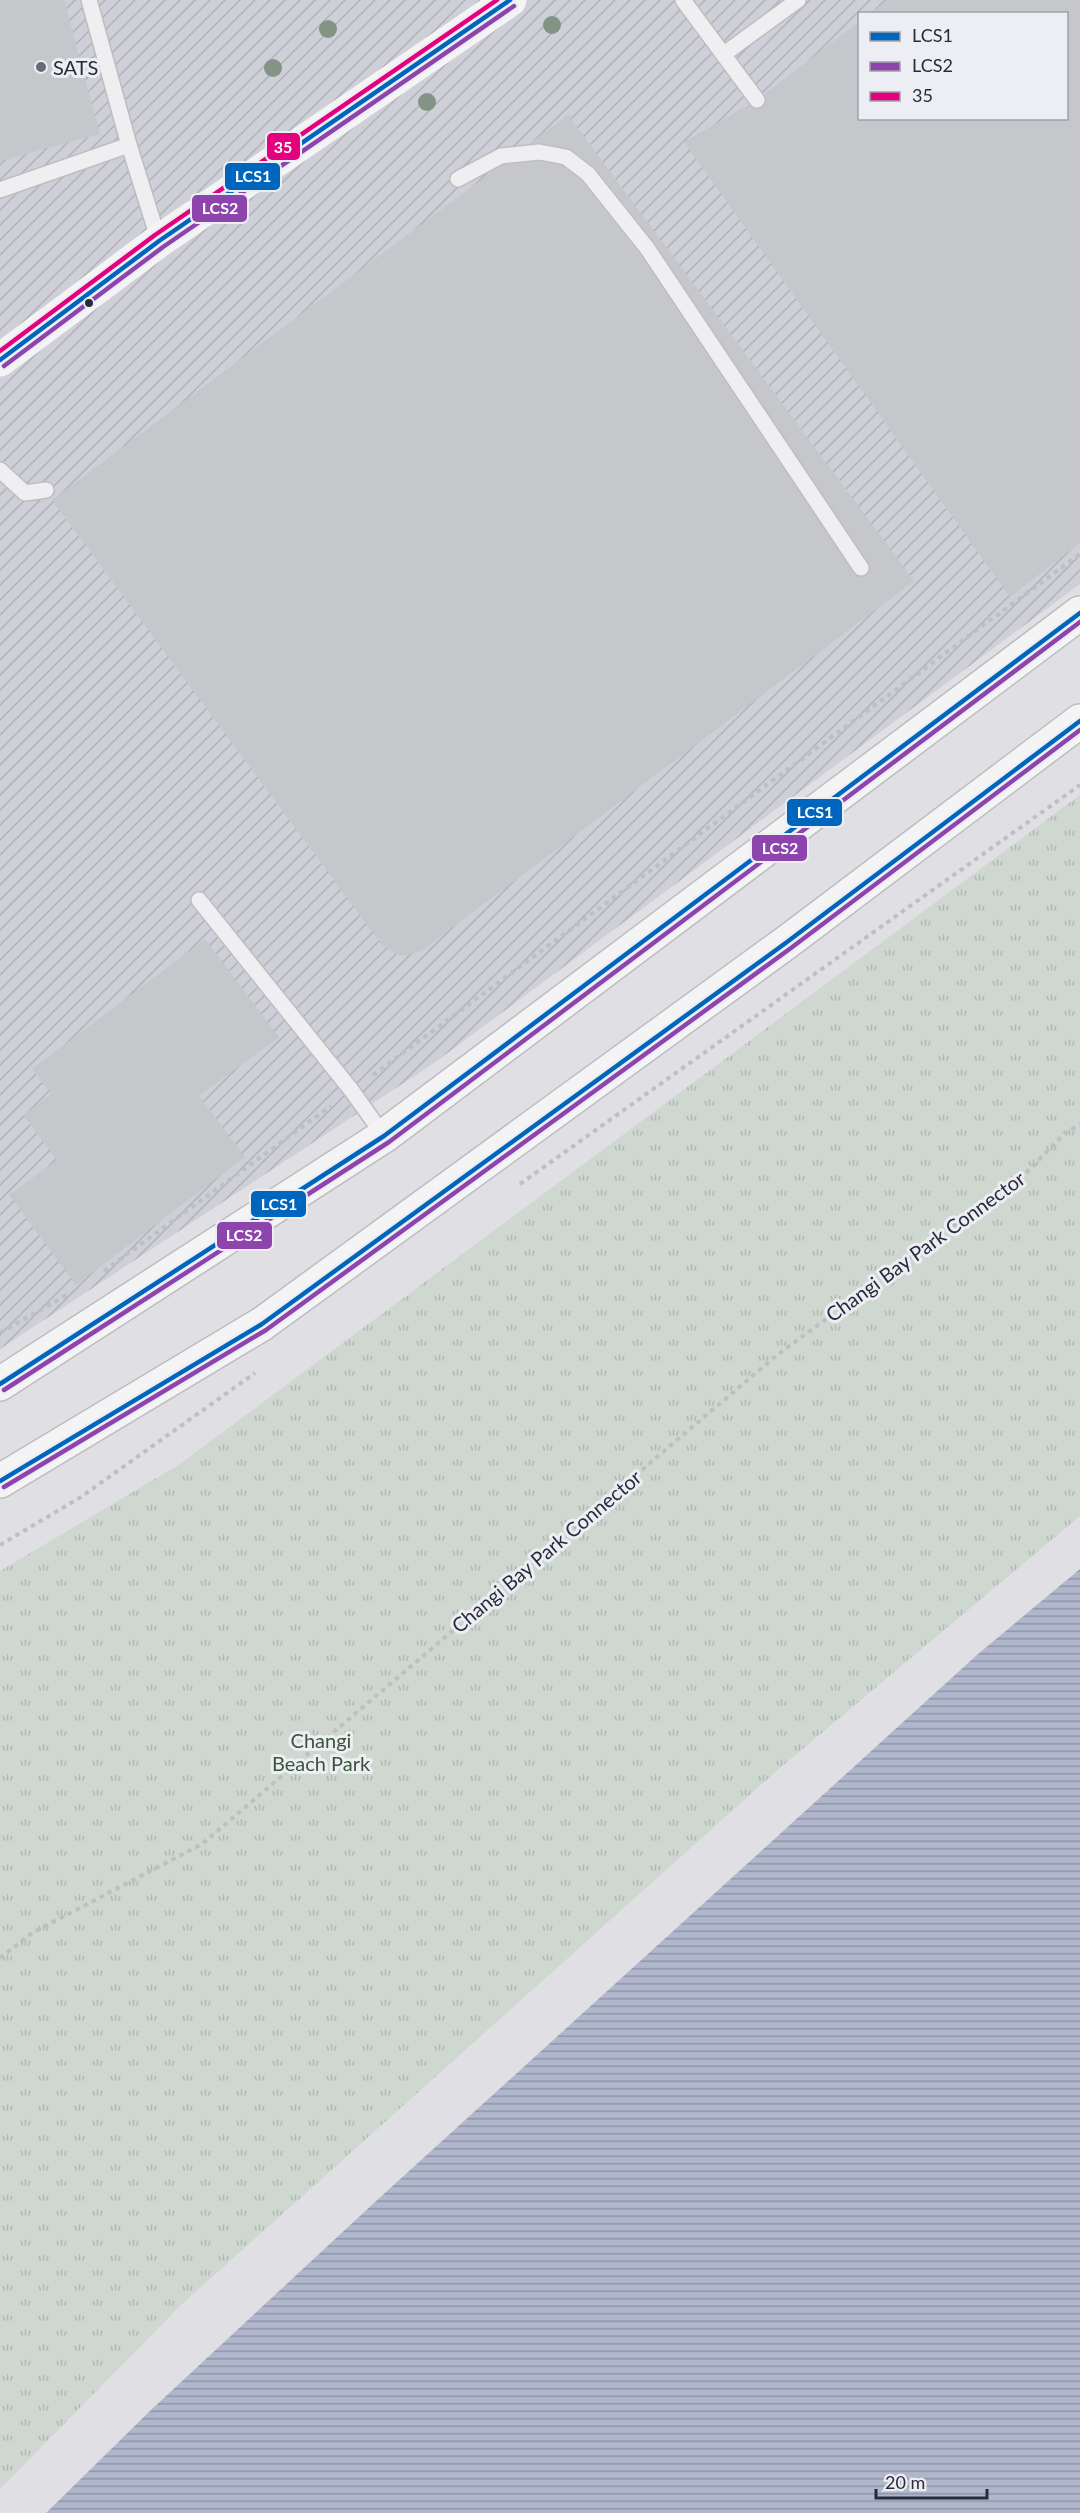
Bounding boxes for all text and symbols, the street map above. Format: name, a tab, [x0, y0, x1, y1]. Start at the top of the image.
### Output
legend	[858, 12, 1068, 120]
text: LCS1	[912, 24, 953, 46]
text: LCS2	[912, 54, 953, 76]
place label: SATS	[53, 55, 98, 79]
marker: SATS	[34, 60, 48, 74]
text: 35	[912, 84, 933, 106]
line badge: 35	[266, 132, 301, 161]
text: 35	[274, 137, 292, 156]
line badge: LCS1	[224, 162, 281, 191]
text: LCS1	[235, 166, 271, 185]
line badge: LCS2	[191, 194, 248, 223]
text: LCS2	[202, 198, 238, 217]
unlabelled marker	[83, 297, 95, 309]
line badge: LCS1	[786, 798, 843, 827]
text: LCS1	[797, 802, 833, 821]
line badge: LCS2	[751, 834, 808, 862]
text: LCS2	[762, 838, 798, 857]
street label: Changi Bay Park Connector	[821, 1165, 1030, 1326]
line badge: LCS1	[250, 1190, 307, 1218]
text: LCS1	[261, 1194, 297, 1213]
line badge: LCS2	[216, 1221, 273, 1250]
text: LCS2	[226, 1225, 262, 1244]
street label: Changi Bay Park Connector	[446, 1464, 646, 1637]
park label: Changi Beach Park	[272, 1728, 371, 1775]
scale bar	[876, 2462, 987, 2500]
text: 20 m	[885, 2471, 925, 2493]

